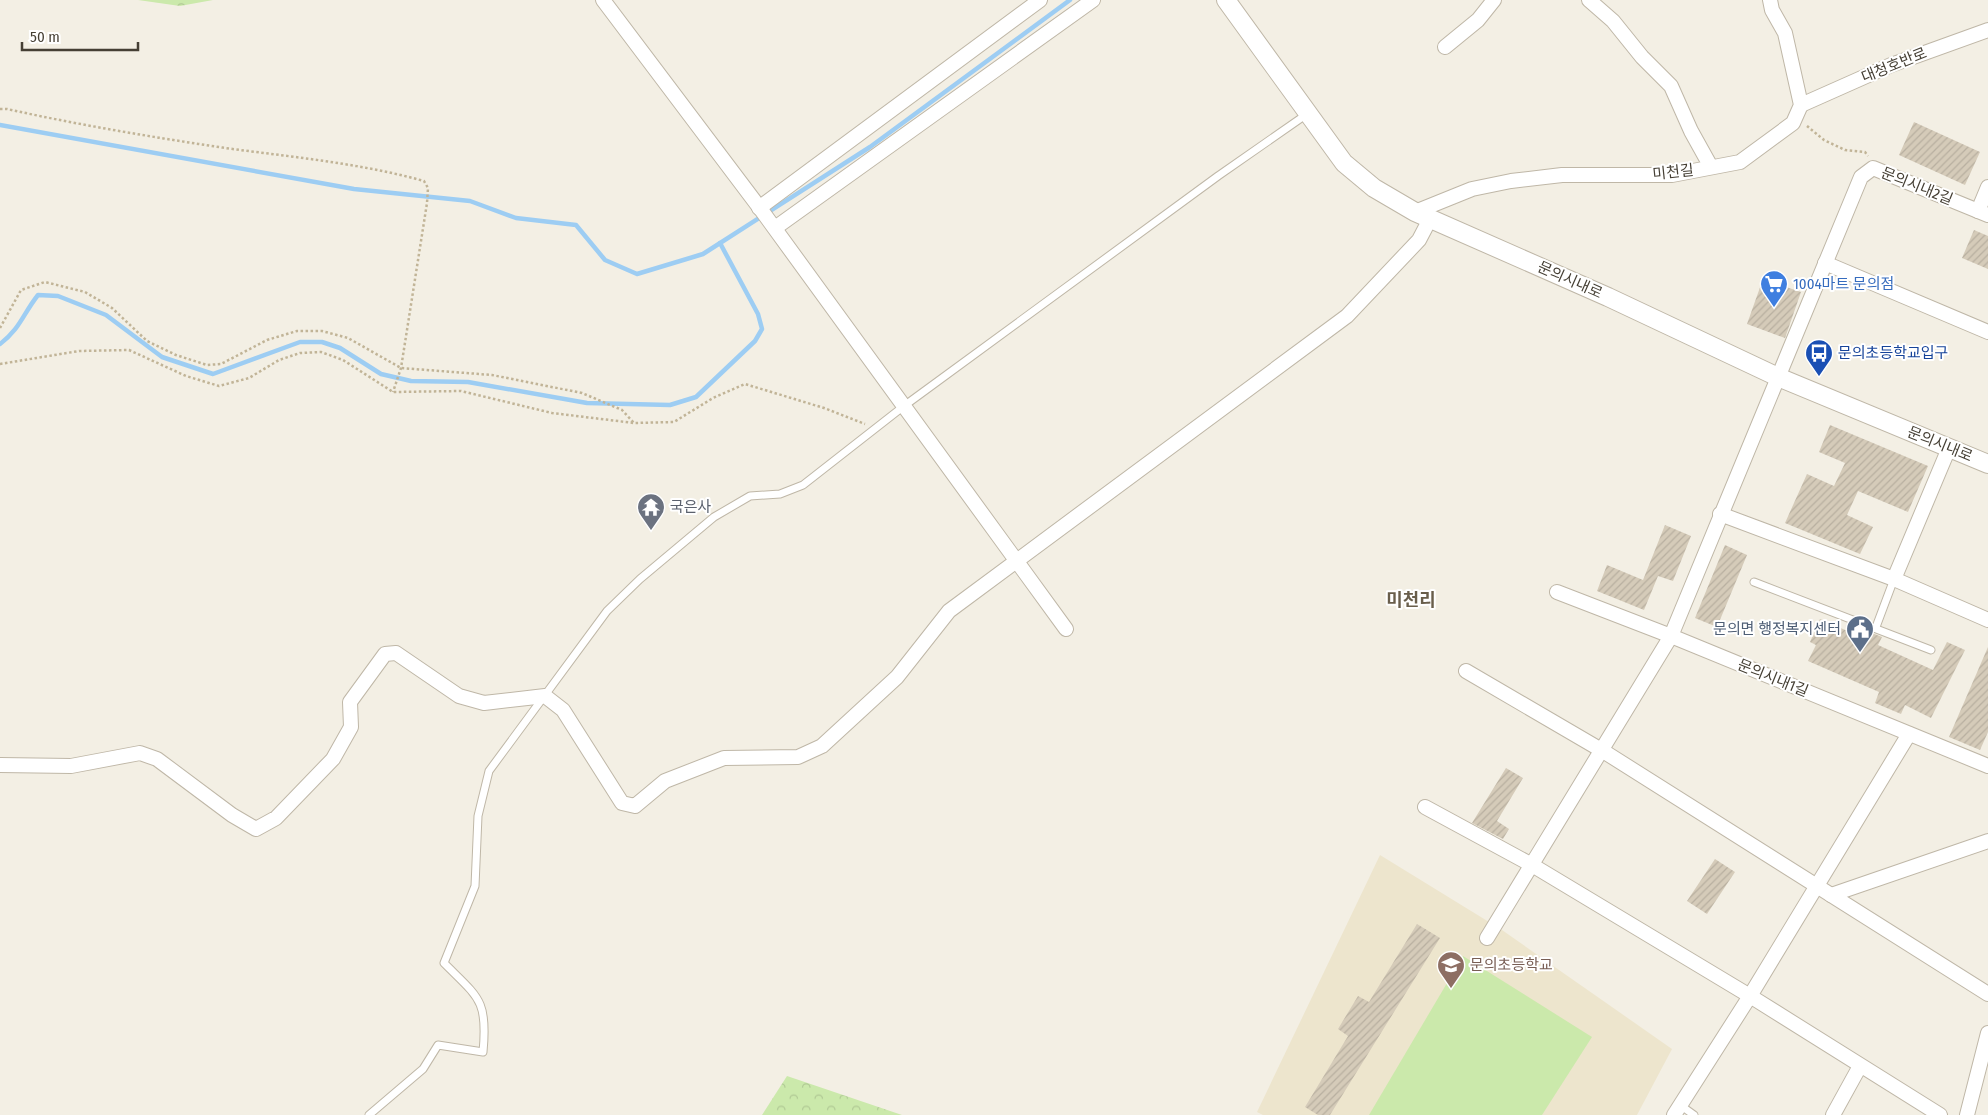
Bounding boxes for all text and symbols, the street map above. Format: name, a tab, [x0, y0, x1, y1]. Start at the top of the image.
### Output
scale bar	[22, 20, 139, 52]
text: 50 m	[30, 28, 60, 46]
street label: 대청호반로	[1859, 44, 1929, 86]
street label: 미천길	[1651, 161, 1695, 183]
street label: 문의시내2길	[1879, 163, 1955, 209]
street label: 문의시내로	[1535, 258, 1605, 302]
supermarket icon: 1004마트 문의점	[1759, 269, 1789, 308]
place label: 1004마트 문의점	[1793, 275, 1894, 293]
bus stop icon: 문의초등학교입구	[1804, 338, 1834, 377]
place label: 문의초등학교입구	[1838, 344, 1948, 362]
street label: 문의시내로	[1905, 423, 1975, 465]
temple icon: 국은사	[636, 492, 666, 531]
place label: 국은사	[670, 498, 712, 516]
district label: 미천리	[1386, 589, 1436, 611]
public building icon: 문의면 행정복지센터	[1845, 614, 1875, 653]
place label: 문의면 행정복지센터	[1713, 620, 1841, 638]
street label: 문의시내1길	[1735, 656, 1811, 700]
school or university icon: 문의초등학교	[1436, 950, 1466, 989]
place label: 문의초등학교	[1470, 956, 1553, 974]

